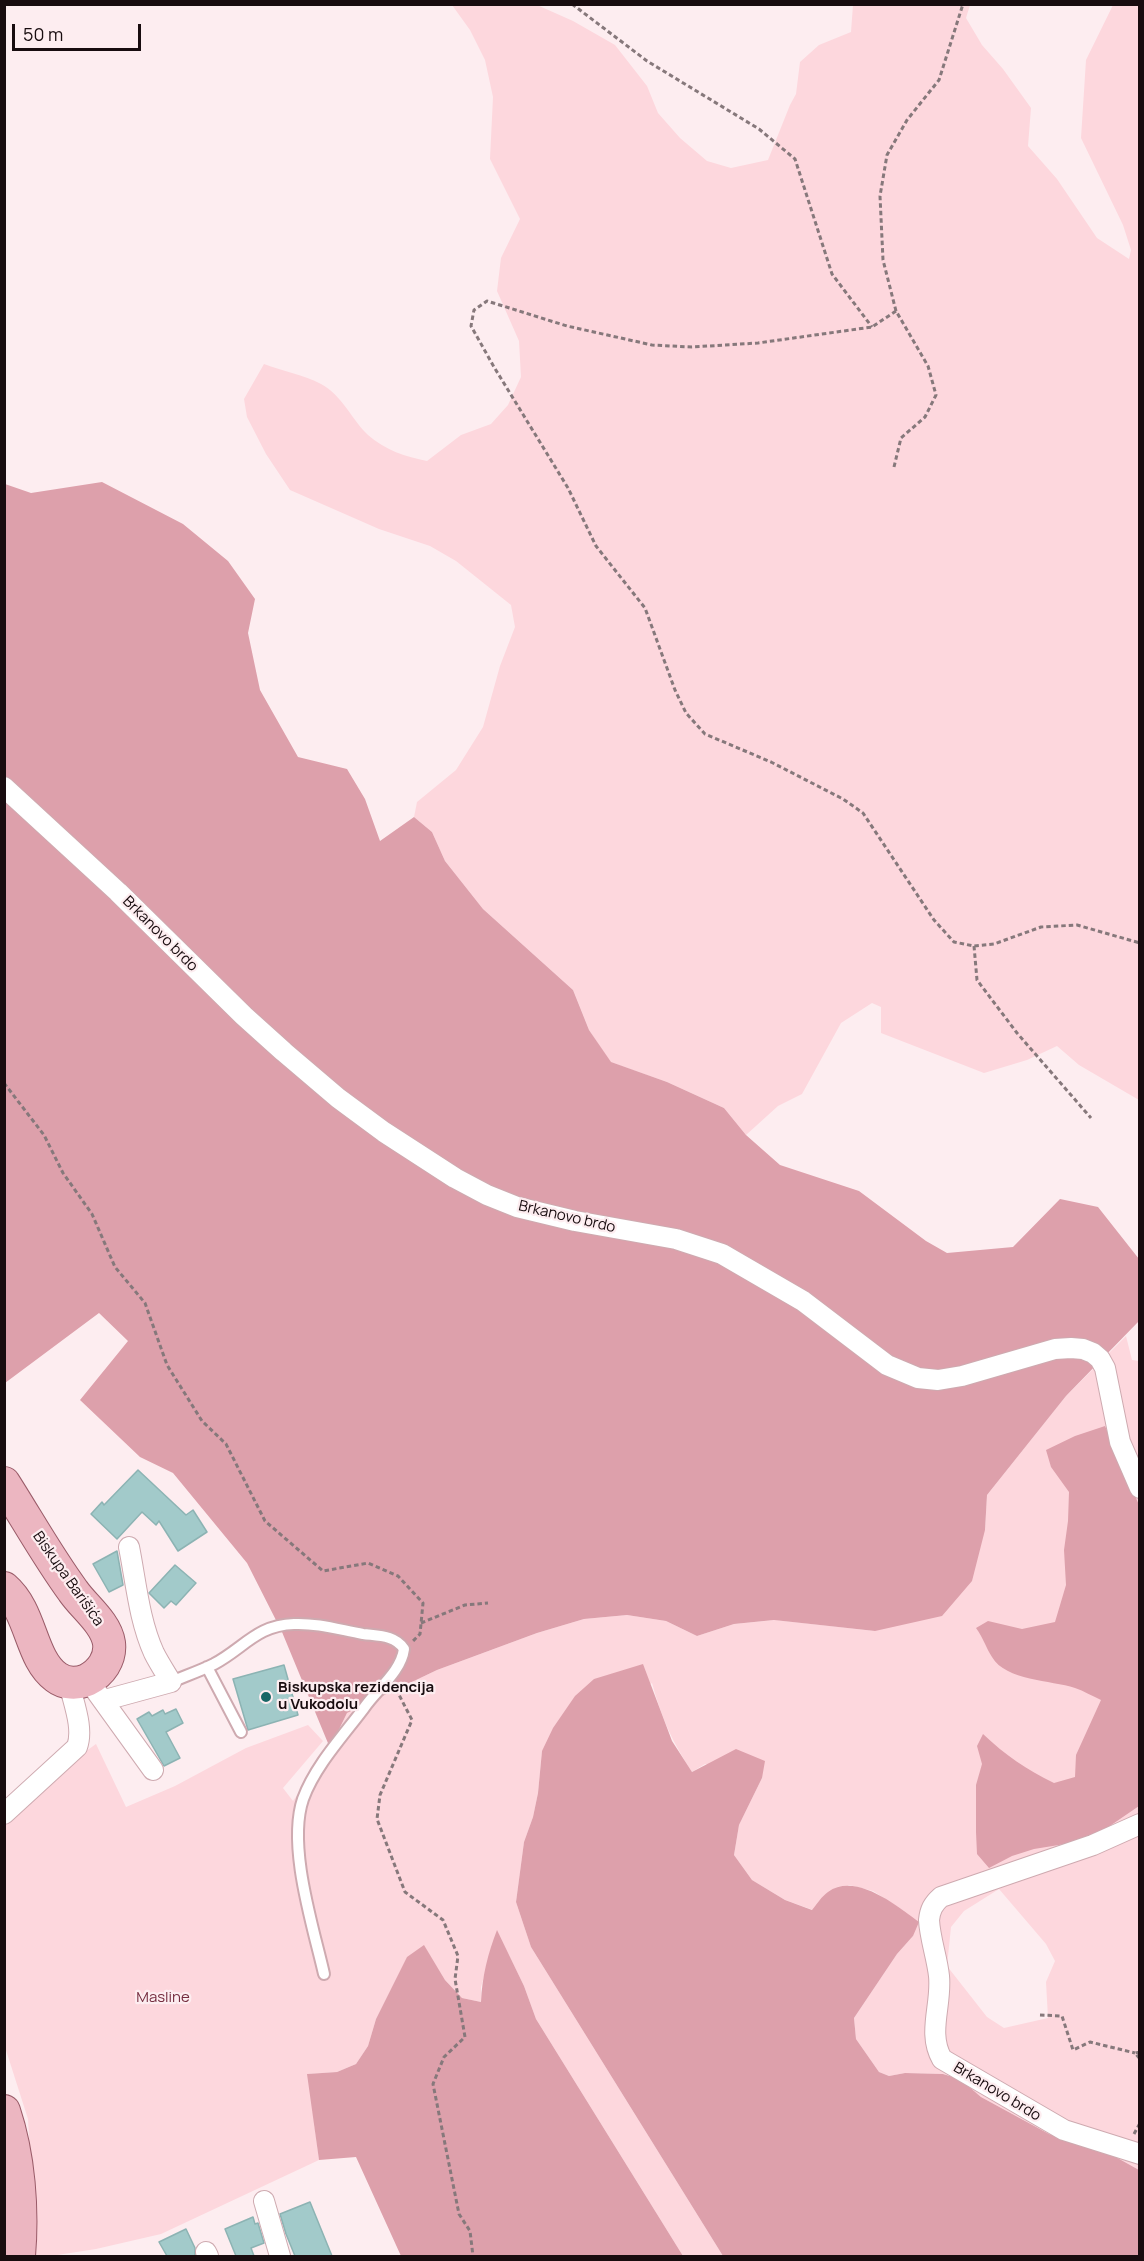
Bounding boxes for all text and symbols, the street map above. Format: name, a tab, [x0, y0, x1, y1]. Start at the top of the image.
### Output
scale bar	[15, 12, 144, 50]
text: 50 m	[23, 22, 63, 46]
street label: Brkanovo brdo	[119, 893, 201, 975]
street label: Brkanovo brdo	[517, 1197, 617, 1237]
street label: Biskupa Barišića	[29, 1528, 107, 1630]
place label: Biskupska rezidencija u Vukodolu	[278, 1679, 434, 1714]
marker: Biskupska rezidencija u Vukodolu	[259, 1690, 273, 1704]
park label: Masline	[136, 1989, 190, 2007]
street label: Brkanovo brdo	[950, 2059, 1044, 2125]

